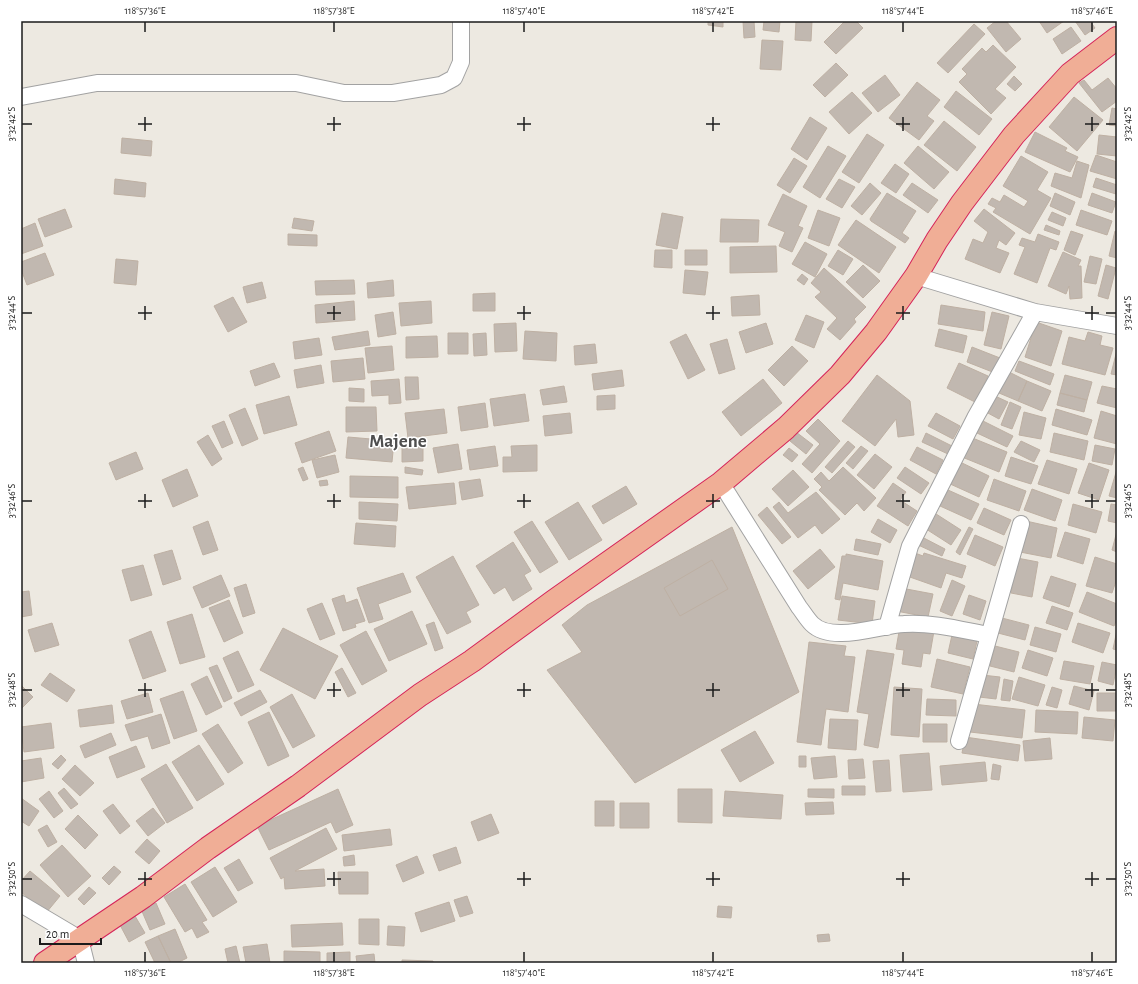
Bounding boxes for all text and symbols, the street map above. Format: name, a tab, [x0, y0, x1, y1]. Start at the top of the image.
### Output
text: 118°57'36"E	[125, 6, 166, 16]
text: 118°57'38"E	[313, 6, 355, 16]
text: 118°57'40"E	[503, 6, 545, 16]
text: 118°57'42"E	[692, 6, 734, 16]
text: 118°57'44"E	[882, 6, 924, 16]
text: 118°57'46"E	[1071, 6, 1113, 16]
text: 3°32'42"S	[7, 107, 17, 141]
text: 3°32'42"S	[1123, 107, 1133, 141]
text: 3°32'44"S	[7, 295, 17, 330]
text: 3°32'44"S	[1123, 295, 1133, 330]
district label: Majene	[369, 432, 427, 451]
text: 3°32'46"S	[7, 484, 17, 518]
text: 3°32'46"S	[1123, 484, 1133, 518]
text: 3°32'48"S	[7, 672, 17, 707]
text: 3°32'48"S	[1123, 672, 1133, 707]
text: 3°32'50"S	[7, 862, 17, 896]
text: 3°32'50"S	[1123, 862, 1133, 896]
scale bar	[40, 920, 101, 946]
text: 20 m	[46, 928, 69, 940]
text: 118°57'36"E	[125, 968, 166, 978]
text: 118°57'38"E	[313, 968, 355, 978]
text: 118°57'40"E	[503, 968, 545, 978]
text: 118°57'42"E	[692, 968, 734, 978]
text: 118°57'44"E	[882, 968, 924, 978]
text: 118°57'46"E	[1071, 968, 1113, 978]

